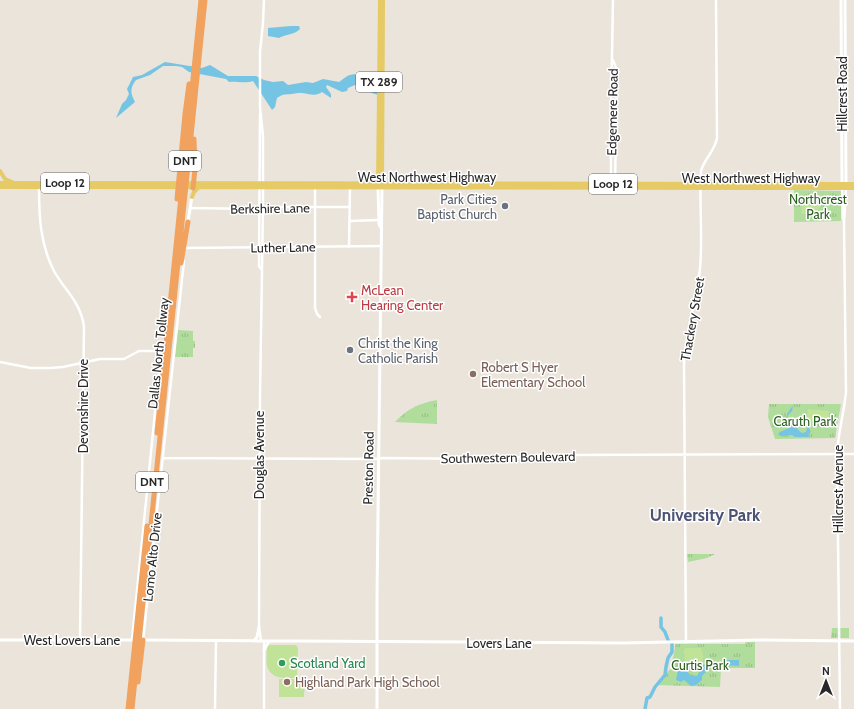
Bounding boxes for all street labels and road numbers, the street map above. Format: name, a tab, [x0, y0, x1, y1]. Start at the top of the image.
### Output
street label: Hillcrest Road	[834, 56, 850, 132]
street label: Edgemere Road	[603, 68, 621, 156]
road number: TX 289	[356, 72, 402, 92]
road number: DNT	[169, 151, 201, 171]
street label: West Northwest Highway	[358, 169, 497, 185]
street label: West Northwest Highway	[682, 170, 821, 186]
road number: Loop 12	[41, 173, 89, 193]
road number: Loop 12	[589, 174, 637, 194]
street label: Berkshire Lane	[230, 199, 310, 217]
street label: Luther Lane	[250, 238, 316, 256]
street label: Thackery Street	[677, 275, 707, 362]
street label: Dallas North Tollway	[144, 296, 172, 409]
street label: Devonshire Drive	[75, 358, 91, 453]
street label: Douglas Avenue	[251, 410, 267, 499]
street label: Preston Road	[359, 431, 377, 505]
street label: Hillcrest Avenue	[830, 445, 846, 533]
street label: Southwestern Boulevard	[441, 448, 575, 466]
road number: DNT	[136, 472, 168, 492]
street label: Lomo Alto Drive	[139, 511, 165, 602]
street label: West Lovers Lane	[24, 632, 121, 648]
street label: Lovers Lane	[466, 635, 532, 651]

